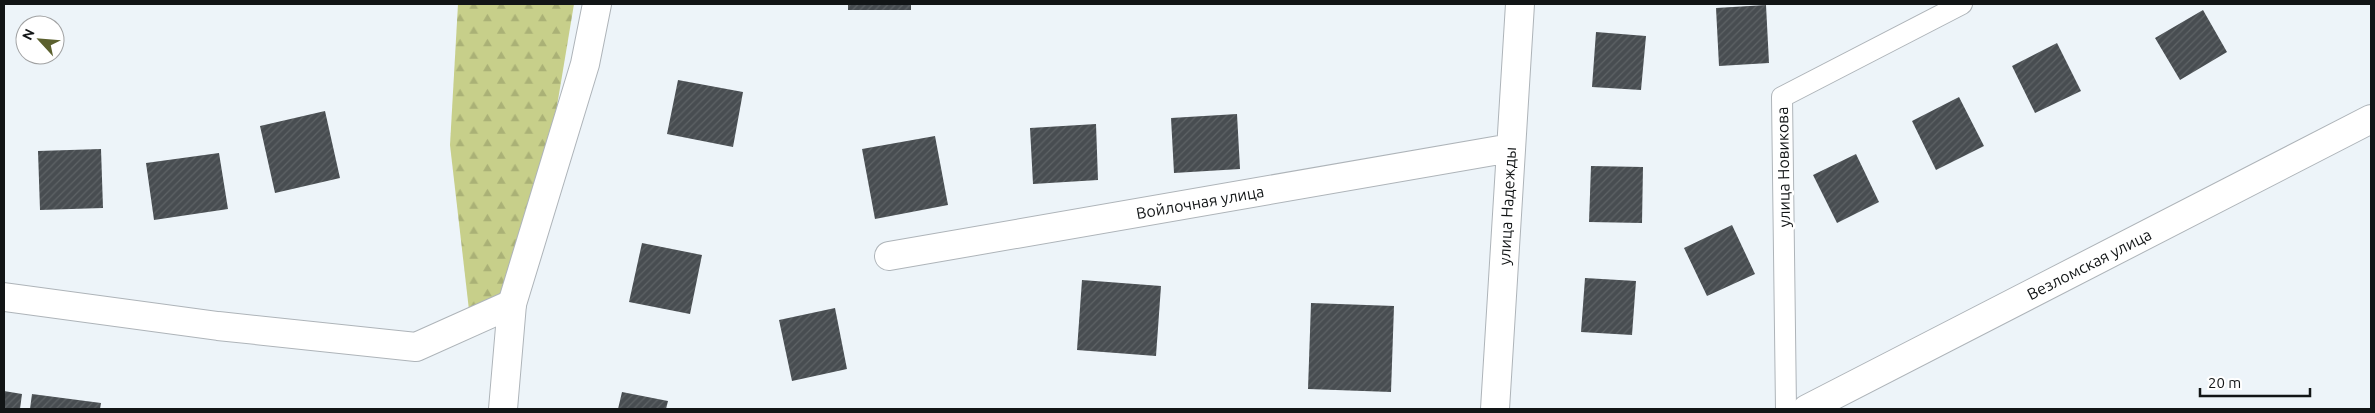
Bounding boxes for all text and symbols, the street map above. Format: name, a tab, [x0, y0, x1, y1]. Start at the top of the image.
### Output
north arrow	[15, 15, 65, 65]
text: N	[19, 26, 38, 43]
street label: улица Новикова	[1773, 107, 1793, 227]
street label: улица Надежды	[1495, 146, 1519, 266]
street label: Войлочная улица	[1135, 182, 1265, 222]
street label: Везломская улица	[2024, 225, 2154, 303]
scale bar	[2200, 366, 2310, 398]
text: 20 m	[2208, 374, 2241, 391]

